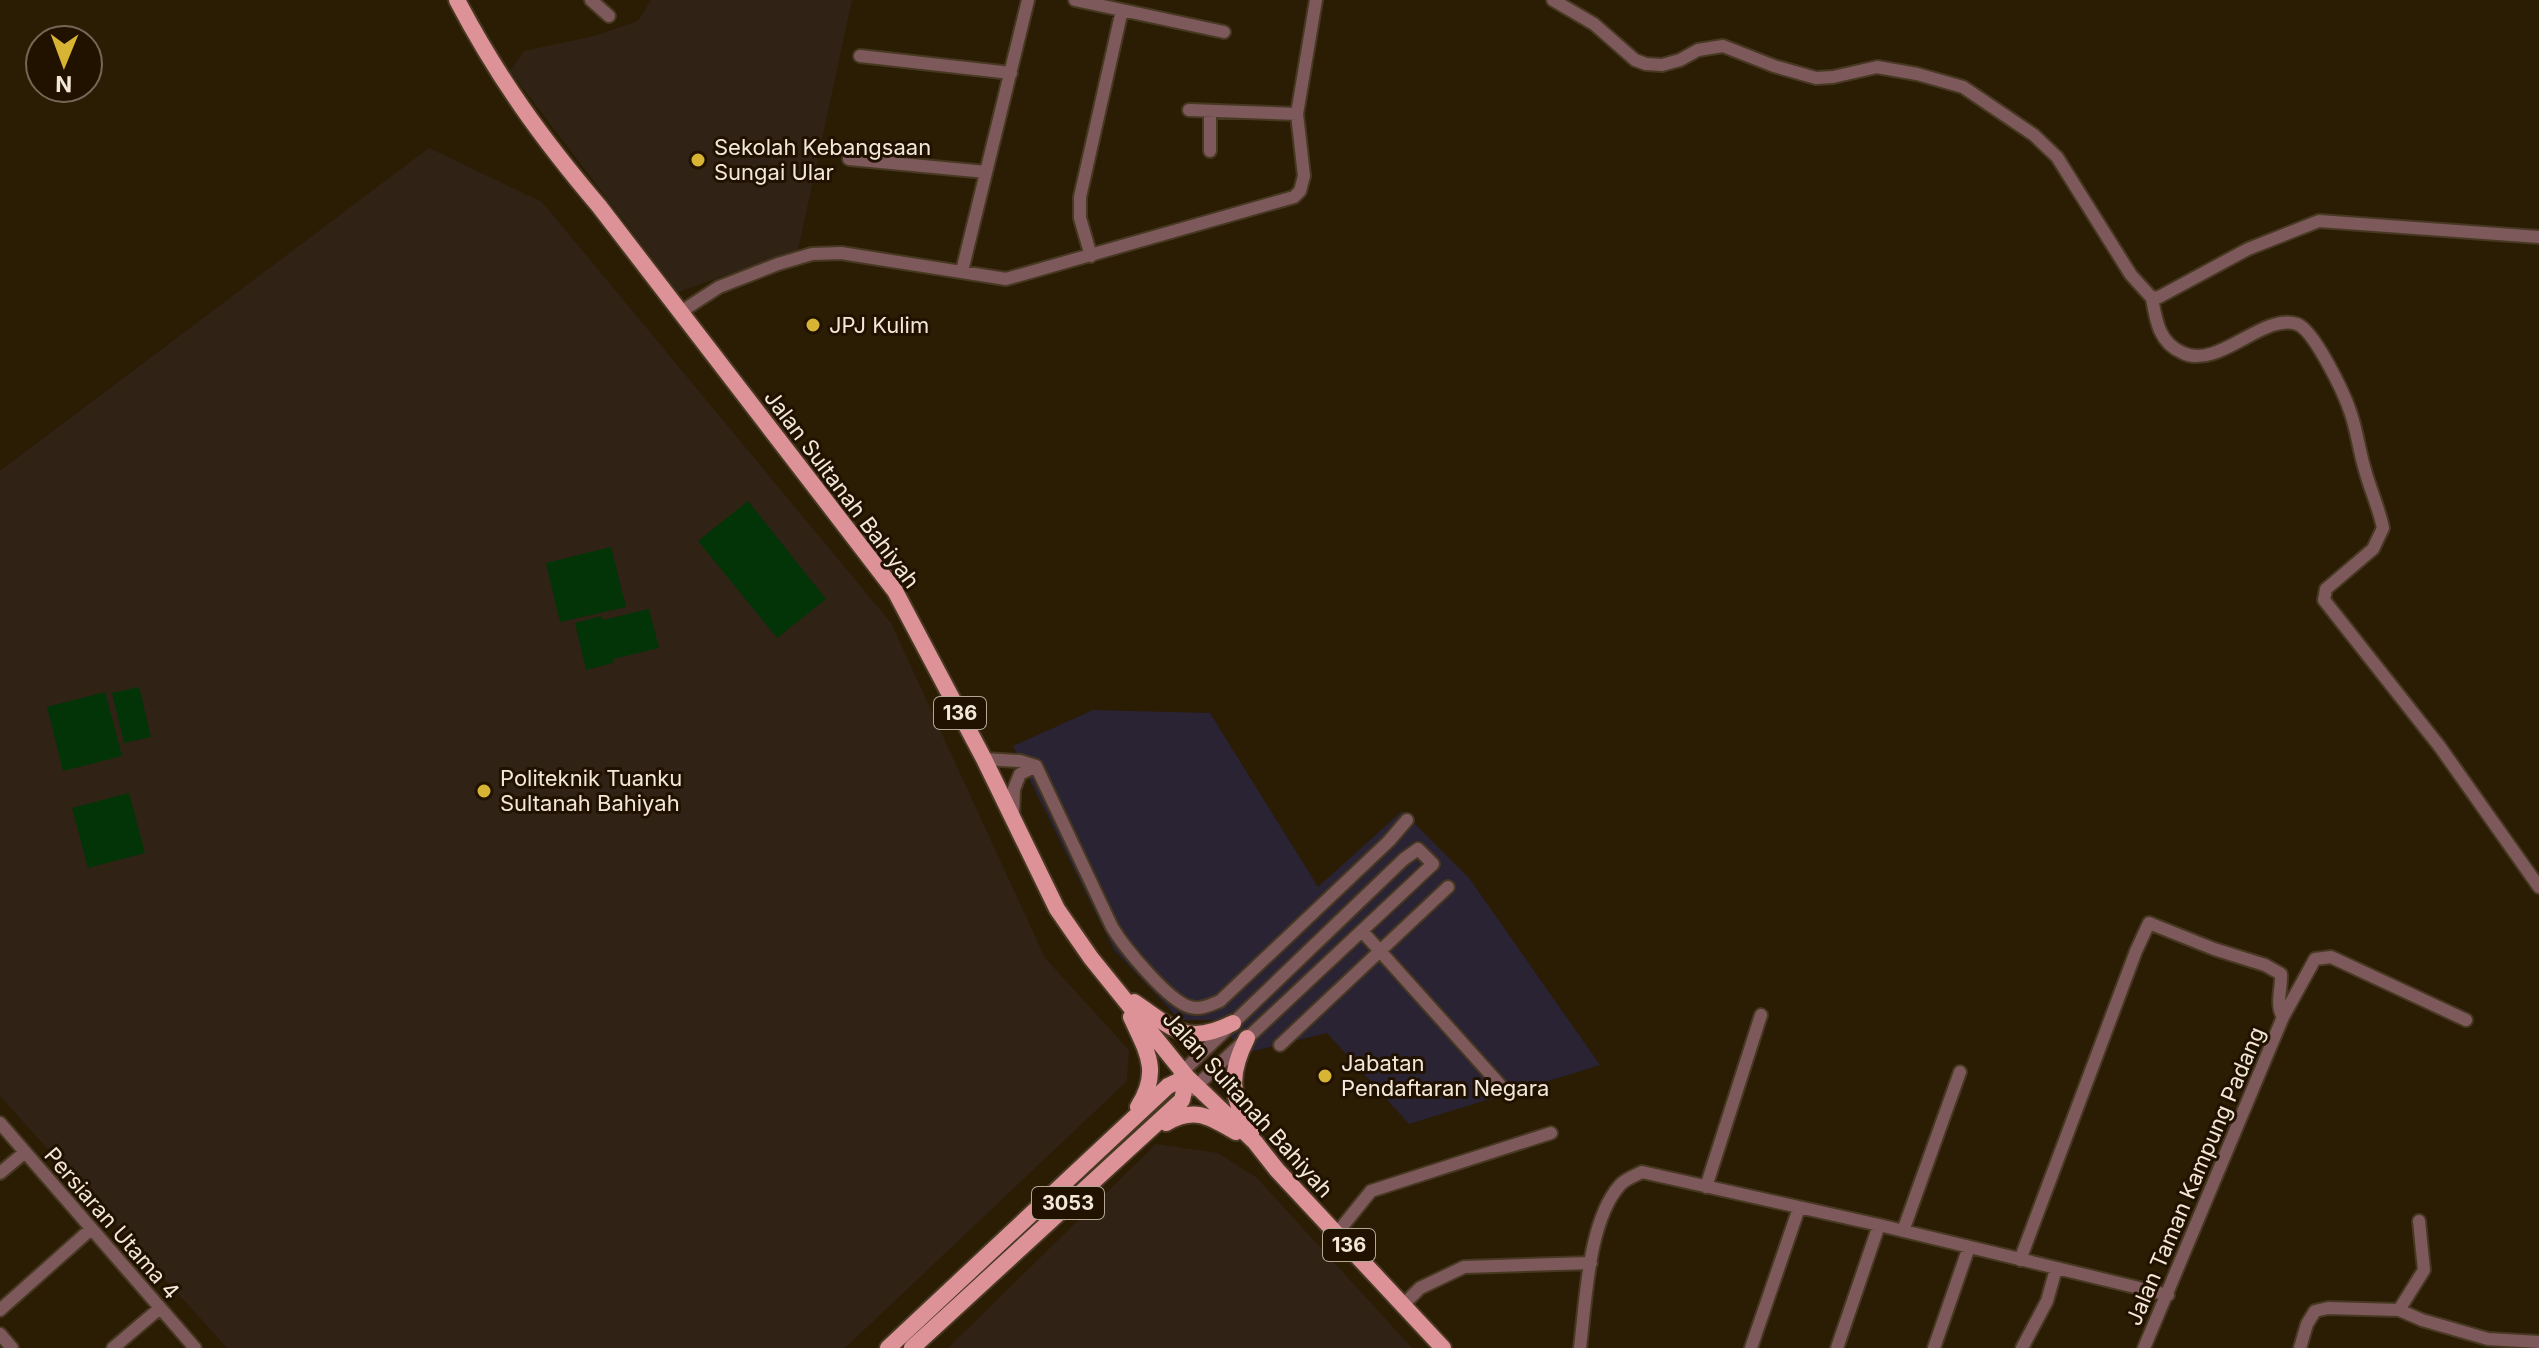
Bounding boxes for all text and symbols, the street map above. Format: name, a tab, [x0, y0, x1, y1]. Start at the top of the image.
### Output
north arrow	[24, 24, 104, 104]
text: N	[55, 71, 72, 97]
place label: Sekolah Kebangsaan Sungai Ular	[714, 134, 931, 185]
marker: Sekolah Kebangsaan Sungai Ular	[689, 151, 707, 169]
place label: JPJ Kulim	[829, 312, 929, 338]
marker: JPJ Kulim	[804, 316, 822, 334]
street label: Jalan Sultanah Bahiyah	[759, 385, 925, 593]
road number: 136	[934, 697, 986, 729]
place label: Politeknik Tuanku Sultanah Bahiyah	[500, 765, 682, 816]
marker: Politeknik Tuanku Sultanah Bahiyah	[475, 782, 493, 800]
street label: Jalan Sultanah Bahiyah	[1158, 1006, 1338, 1202]
street label: Jalan Taman Kampung Padang	[2120, 1023, 2270, 1329]
place label: Jabatan Pendaftaran Negara	[1341, 1050, 1549, 1101]
marker: Jabatan Pendaftaran Negara	[1316, 1067, 1334, 1085]
street label: Persiaran Utama 4	[39, 1142, 185, 1304]
road number: 3053	[1032, 1187, 1104, 1219]
road number: 136	[1323, 1229, 1375, 1261]

